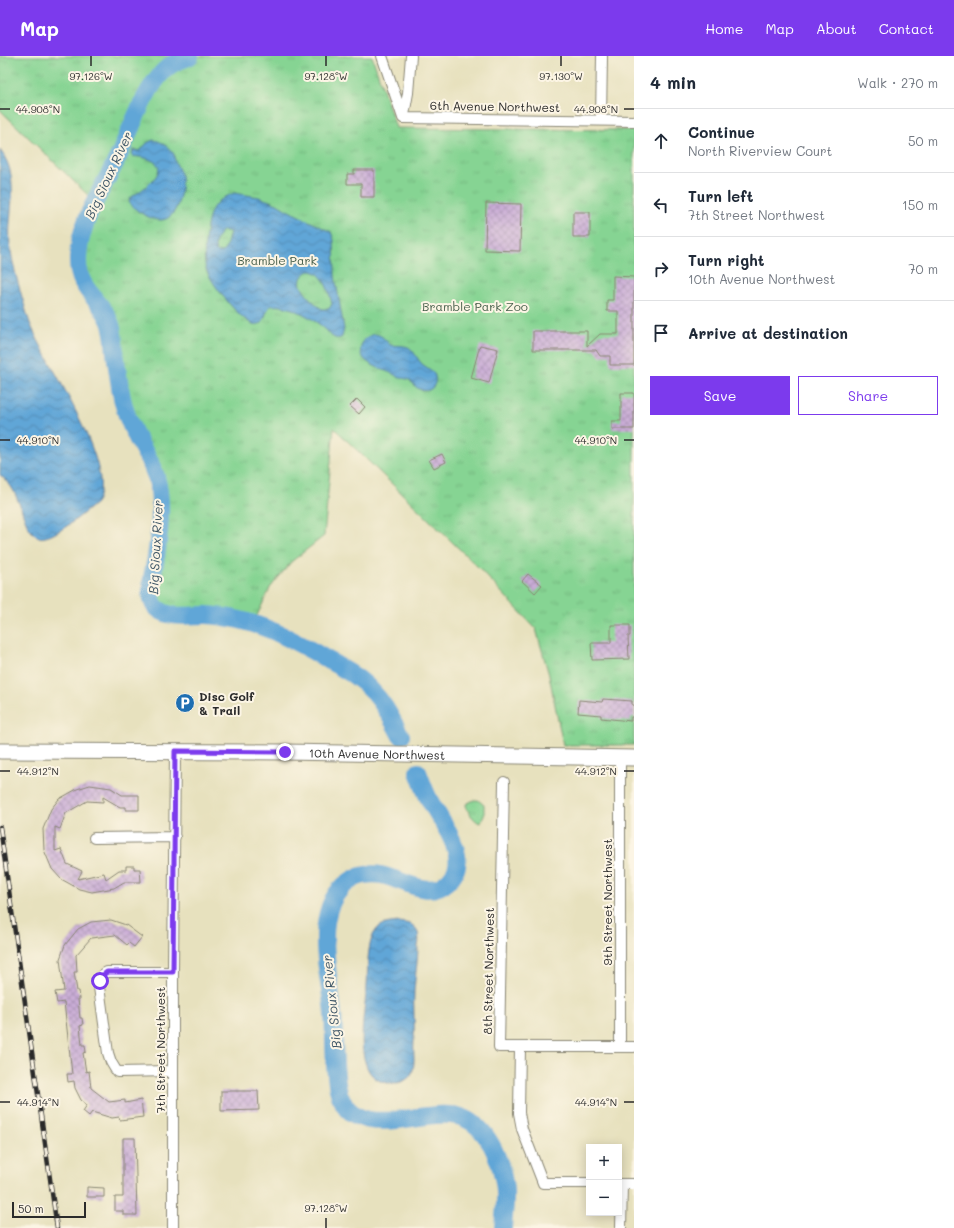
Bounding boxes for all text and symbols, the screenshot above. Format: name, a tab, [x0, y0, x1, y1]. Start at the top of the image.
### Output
text: Map	[20, 16, 59, 41]
text: Home	[705, 19, 743, 38]
text: Map	[765, 19, 794, 38]
text: About	[816, 19, 857, 38]
text: Contact	[879, 19, 934, 38]
text: 97.126°W	[69, 69, 113, 83]
text: 97.128°W	[304, 69, 348, 83]
text: 97.130°W	[539, 69, 583, 83]
text: 4 min	[650, 71, 696, 93]
text: Walk · 270 m	[857, 74, 938, 91]
street label: 6th Avenue Northwest	[430, 97, 560, 115]
text: 44.908°N	[16, 102, 60, 116]
text: 44.908°N	[574, 102, 618, 116]
text: Continue	[688, 122, 755, 142]
water label: Big Sioux River	[80, 128, 136, 221]
icon: ahead	[650, 130, 672, 152]
text: 50 m	[908, 132, 938, 149]
text: North Riverview Court	[688, 142, 832, 159]
text: Turn left	[688, 186, 753, 206]
icon: left	[650, 194, 672, 216]
text: 150 m	[902, 196, 938, 213]
text: 7th Street Northwest	[688, 206, 825, 223]
text: Turn right	[688, 250, 765, 270]
park label: Bramble Park	[237, 252, 317, 268]
icon: right	[650, 258, 672, 280]
text: 70 m	[908, 260, 938, 277]
text: 10th Avenue Northwest	[688, 270, 835, 287]
park label: Bramble Park Zoo	[422, 298, 528, 314]
icon: arrive	[650, 322, 672, 344]
text: Arrive at destination	[688, 323, 848, 343]
button: Save	[650, 376, 790, 415]
button: Share	[798, 376, 938, 415]
text: 44.910°N	[17, 433, 59, 447]
text: 44.910°N	[575, 433, 617, 447]
water label: Big Sioux River	[144, 499, 166, 595]
place label: Disc Golf & Trail	[199, 688, 255, 718]
parking icon: Disc Golf & Trail	[174, 692, 196, 714]
route end	[276, 743, 294, 761]
street label: 10th Avenue Northwest	[309, 744, 445, 763]
text: 44.912°N	[17, 764, 59, 778]
text: 44.912°N	[575, 764, 617, 778]
street label: 9th Street Northwest	[599, 839, 615, 965]
street label: 8th Street Northwest	[479, 907, 497, 1035]
water label: Big Sioux River	[318, 954, 344, 1050]
route start	[91, 972, 109, 990]
street label: 7th Street Northwest	[152, 987, 168, 1113]
text: 44.914°N	[17, 1095, 59, 1109]
text: 44.914°N	[575, 1095, 617, 1109]
map controls	[586, 1144, 622, 1216]
button: +	[586, 1144, 622, 1180]
button: −	[586, 1180, 622, 1216]
scale bar	[12, 1200, 86, 1219]
text: 50 m	[18, 1201, 44, 1216]
text: 97.128°W	[304, 1201, 348, 1215]

